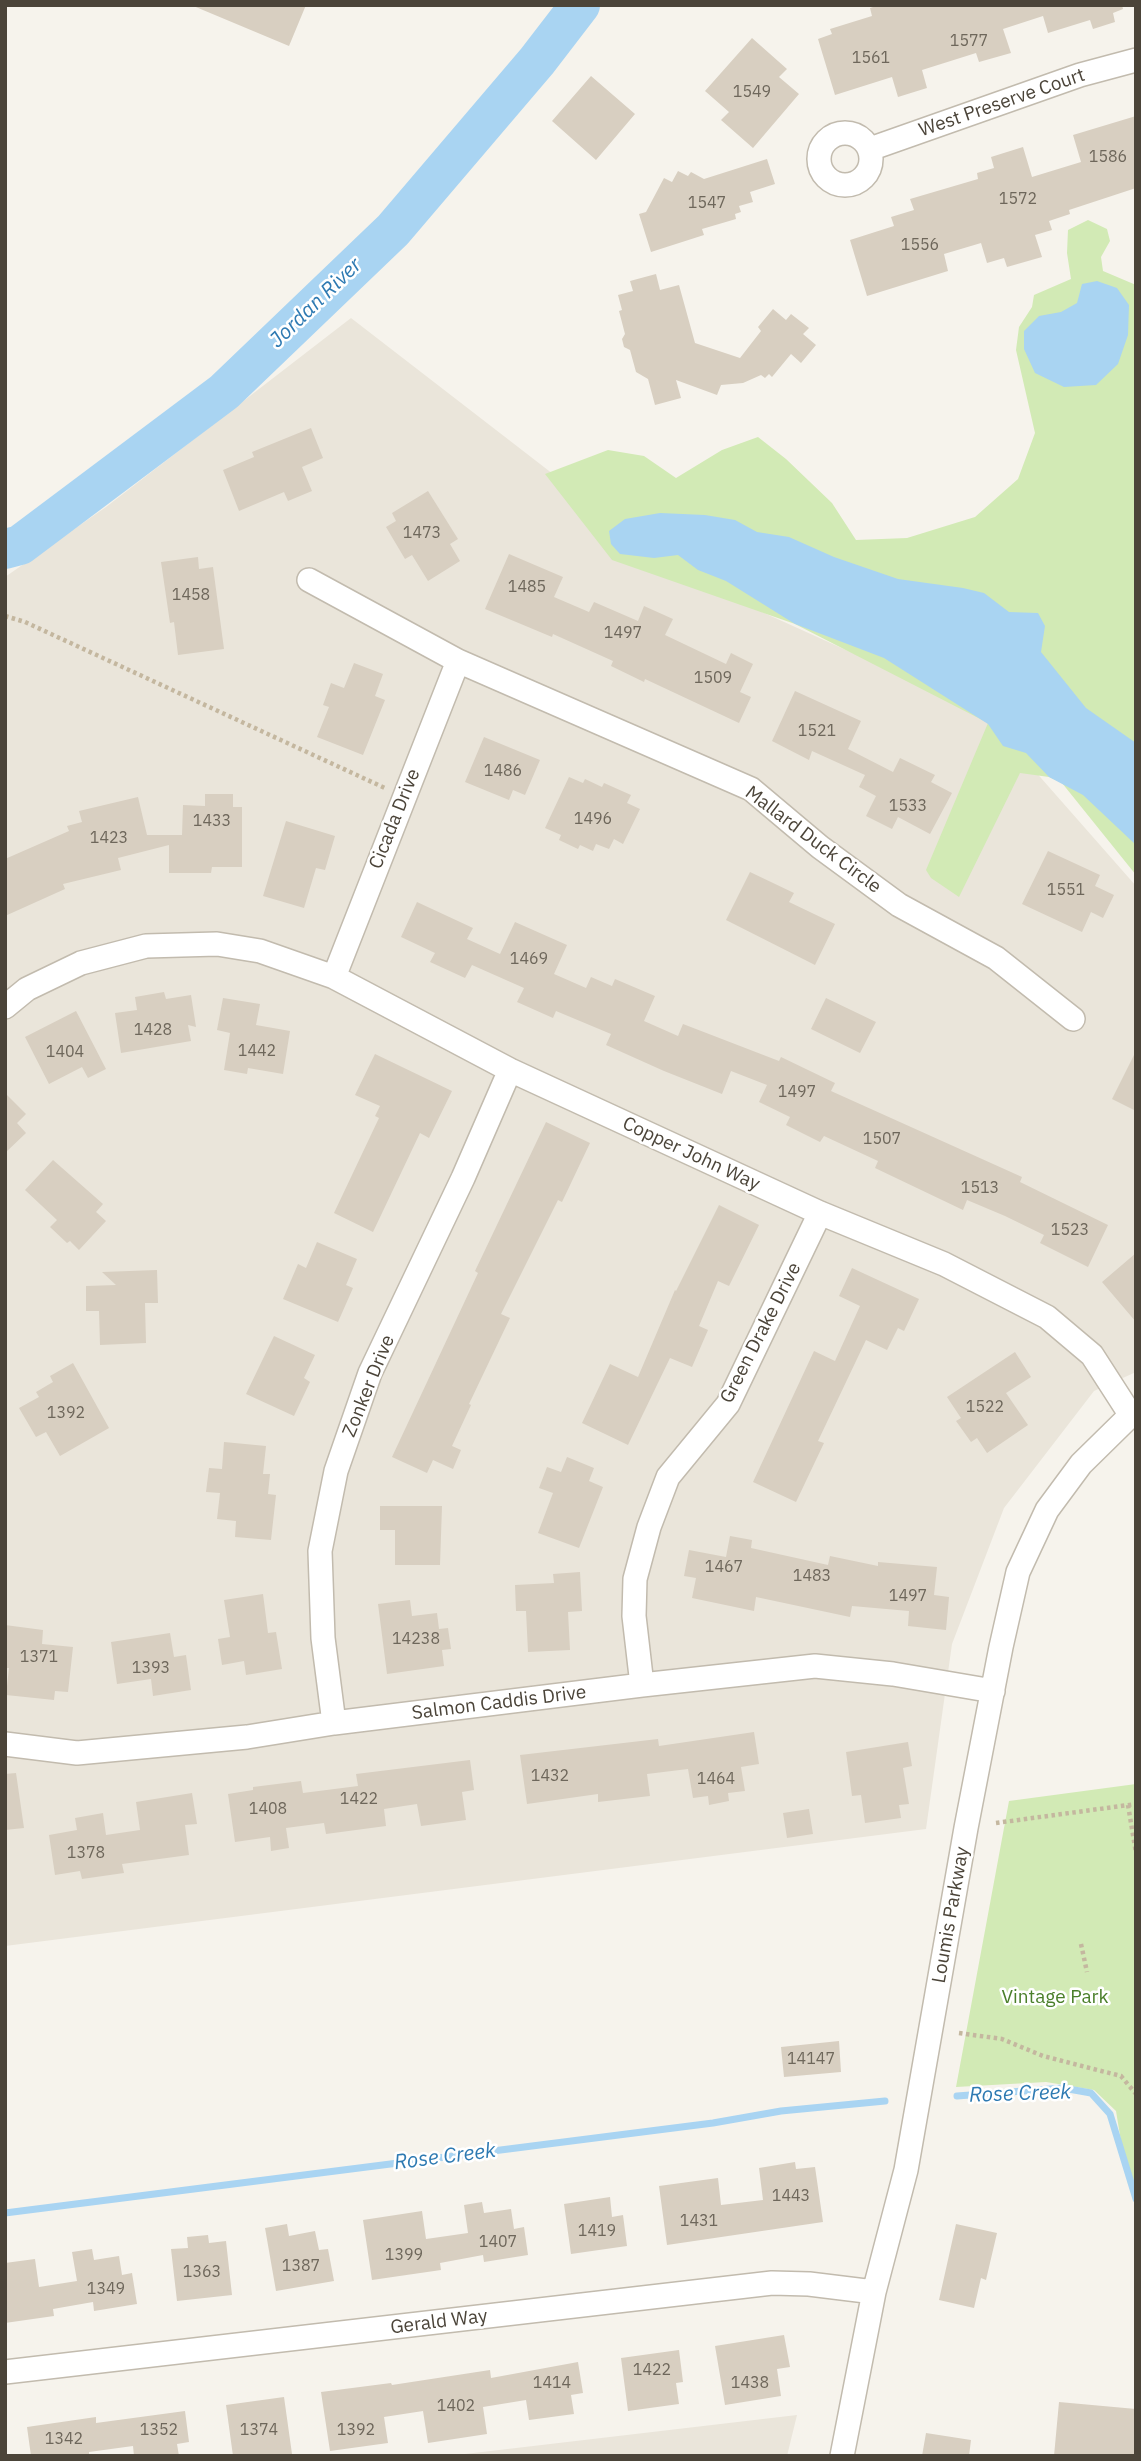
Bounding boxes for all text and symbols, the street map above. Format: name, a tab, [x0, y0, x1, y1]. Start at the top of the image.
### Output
house number: 1577	[950, 31, 988, 51]
house number: 1561	[852, 48, 890, 68]
street label: West Preserve Court	[916, 64, 1088, 142]
house number: 1549	[733, 82, 771, 102]
house number: 1586	[1089, 147, 1127, 167]
house number: 1572	[999, 189, 1037, 209]
house number: 1547	[688, 193, 726, 213]
house number: 1556	[901, 235, 939, 255]
water label: Jordan River	[265, 253, 367, 353]
house number: 1473	[403, 523, 441, 543]
house number: 1485	[508, 577, 546, 597]
house number: 1458	[172, 585, 210, 605]
house number: 1497	[604, 623, 642, 643]
house number: 1509	[694, 668, 732, 688]
house number: 1521	[798, 721, 836, 741]
house number: 1486	[484, 761, 522, 781]
street label: Cicada Drive	[365, 766, 425, 872]
street label: Mallard Duck Circle	[740, 781, 886, 899]
house number: 1533	[889, 796, 927, 816]
house number: 1496	[574, 809, 612, 829]
house number: 1433	[193, 811, 231, 831]
house number: 1423	[90, 828, 128, 848]
house number: 1551	[1047, 880, 1085, 900]
house number: 1469	[510, 949, 548, 969]
house number: 1428	[134, 1020, 172, 1040]
house number: 1442	[238, 1041, 276, 1061]
house number: 1404	[46, 1042, 84, 1062]
house number: 1497	[778, 1082, 816, 1102]
street label: Copper John Way	[619, 1112, 763, 1196]
house number: 1507	[863, 1129, 901, 1149]
house number: 1513	[961, 1178, 999, 1198]
house number: 1523	[1051, 1220, 1089, 1240]
street label: Green Drake Drive	[716, 1259, 806, 1407]
street label: Zonker Drive	[338, 1332, 400, 1440]
house number: 1522	[966, 1397, 1004, 1417]
house number: 1392	[47, 1403, 85, 1423]
house number: 1467	[705, 1557, 743, 1577]
house number: 1483	[793, 1566, 831, 1586]
house number: 1497	[889, 1586, 927, 1606]
house number: 14238	[392, 1629, 440, 1649]
house number: 1371	[20, 1647, 58, 1667]
house number: 1393	[132, 1658, 170, 1678]
street label: Salmon Caddis Drive	[411, 1681, 587, 1725]
house number: 1432	[531, 1766, 569, 1786]
house number: 1464	[697, 1769, 735, 1789]
house number: 1422	[340, 1789, 378, 1809]
house number: 1408	[249, 1799, 287, 1819]
house number: 1378	[67, 1843, 105, 1863]
street label: Loumis Parkway	[928, 1845, 974, 1985]
park label: Vintage Park	[1001, 1987, 1109, 2009]
house number: 14147	[787, 2049, 835, 2069]
water label: Rose Creek	[969, 2080, 1071, 2108]
water label: Rose Creek	[393, 2138, 497, 2176]
house number: 1443	[772, 2186, 810, 2206]
house number: 1431	[680, 2211, 718, 2231]
house number: 1419	[578, 2221, 616, 2241]
house number: 1407	[479, 2232, 517, 2252]
house number: 1399	[385, 2245, 423, 2265]
house number: 1387	[282, 2256, 320, 2276]
house number: 1363	[183, 2262, 221, 2282]
house number: 1349	[87, 2279, 125, 2299]
street label: Gerald Way	[389, 2305, 489, 2339]
house number: 1422	[633, 2360, 671, 2380]
house number: 1414	[533, 2373, 571, 2393]
house number: 1438	[731, 2373, 769, 2393]
house number: 1402	[437, 2396, 475, 2416]
house number: 1352	[140, 2420, 178, 2440]
house number: 1374	[240, 2420, 278, 2440]
house number: 1392	[337, 2420, 375, 2440]
house number: 1342	[45, 2429, 83, 2449]

